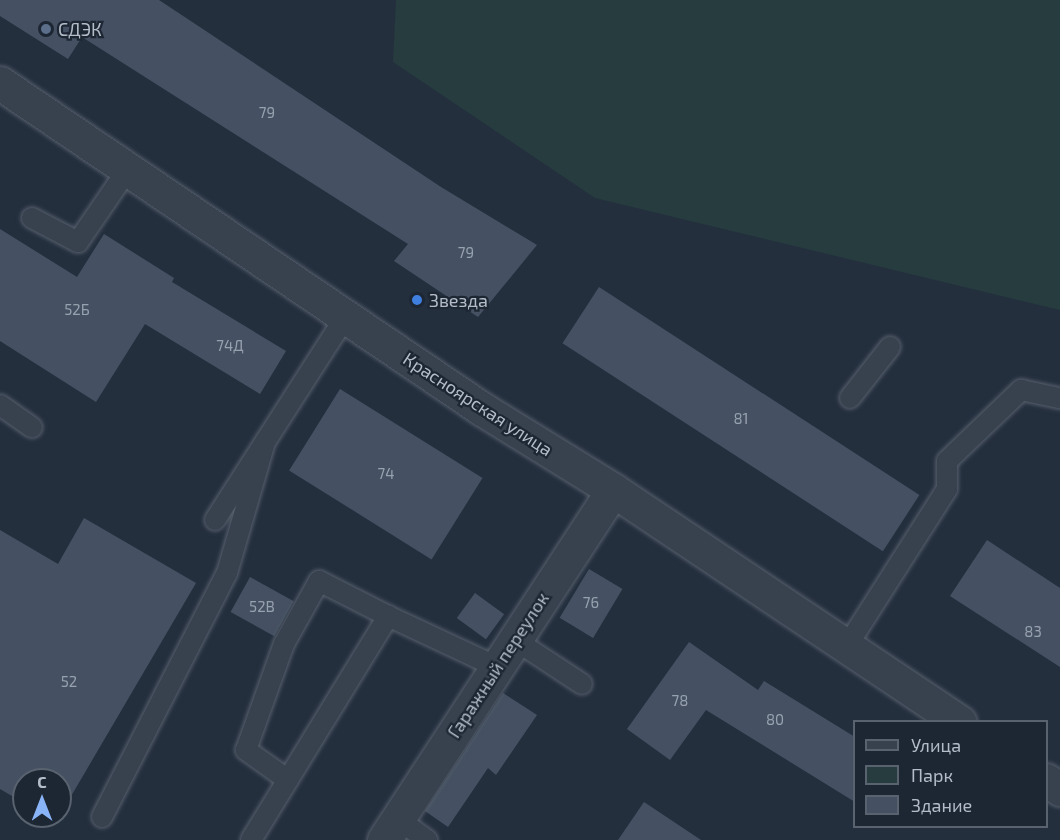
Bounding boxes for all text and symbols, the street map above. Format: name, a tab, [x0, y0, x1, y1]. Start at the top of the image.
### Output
place label: СДЭК	[58, 18, 102, 40]
marker: СДЭК	[39, 22, 53, 36]
house number: 79	[259, 104, 275, 122]
house number: 79	[458, 244, 474, 262]
place label: Звезда	[429, 289, 488, 311]
marker: Звезда	[410, 293, 424, 307]
house number: 52Б	[64, 301, 90, 319]
house number: 74Д	[216, 337, 244, 355]
street label: Красноярская улица	[399, 348, 557, 460]
house number: 81	[733, 410, 749, 428]
house number: 74	[378, 465, 394, 483]
street label: Гаражный переулок	[443, 588, 553, 742]
house number: 76	[583, 594, 599, 612]
house number: 52В	[249, 598, 275, 616]
house number: 83	[1024, 623, 1042, 641]
house number: 52	[61, 673, 77, 691]
house number: 78	[672, 692, 688, 710]
house number: 80	[766, 711, 784, 729]
legend	[853, 720, 1048, 828]
text: Улица	[911, 734, 961, 756]
text: Парк	[911, 764, 953, 786]
north arrow	[12, 768, 72, 828]
text: С	[37, 772, 47, 791]
text: Здание	[911, 794, 972, 816]

